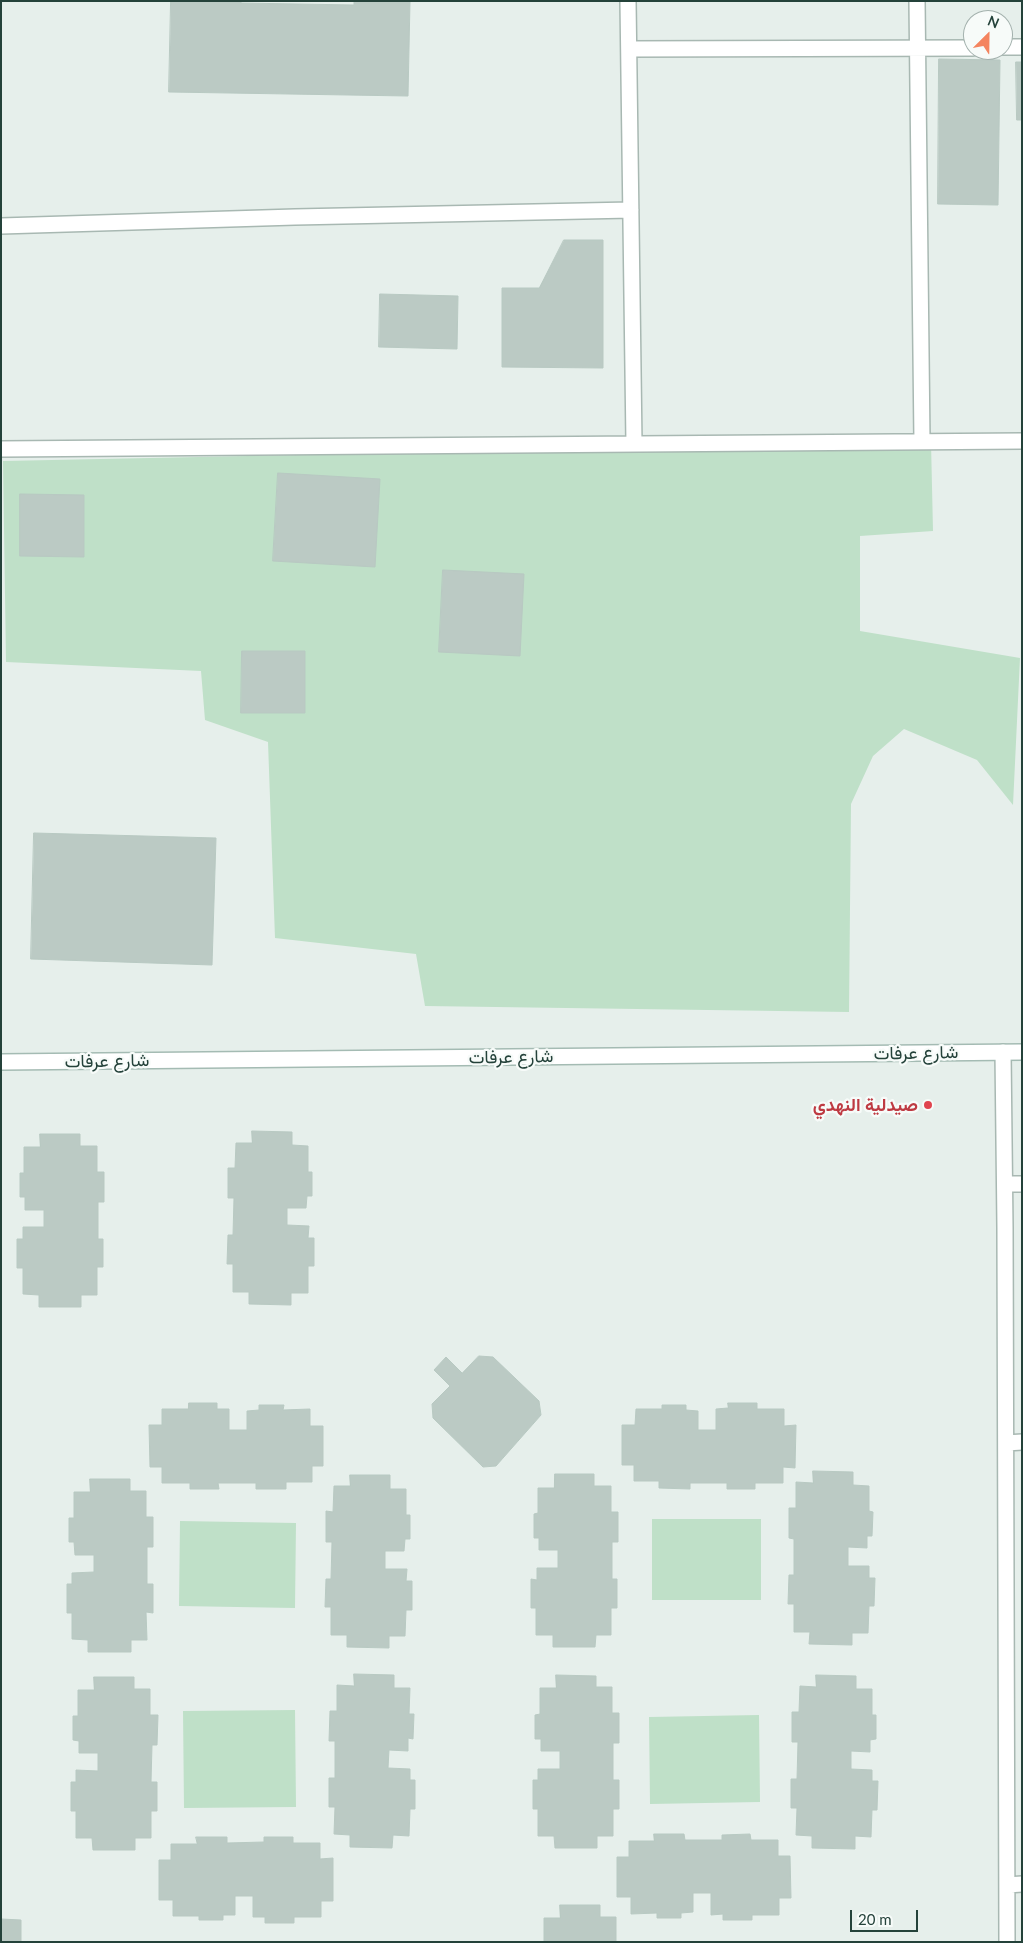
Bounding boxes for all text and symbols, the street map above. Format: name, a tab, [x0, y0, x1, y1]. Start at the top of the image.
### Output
north arrow	[963, 10, 1013, 60]
text: N	[985, 12, 1002, 32]
street label: شارع عرفات	[874, 1041, 958, 1065]
street label: شارع عرفات	[469, 1045, 553, 1069]
street label: شارع عرفات	[65, 1049, 149, 1073]
place label: صيدلية النهدي	[813, 1094, 918, 1116]
marker: صيدلية النهدي	[922, 1099, 934, 1111]
scale bar	[853, 1900, 920, 1932]
text: 20 m	[858, 1910, 892, 1928]

